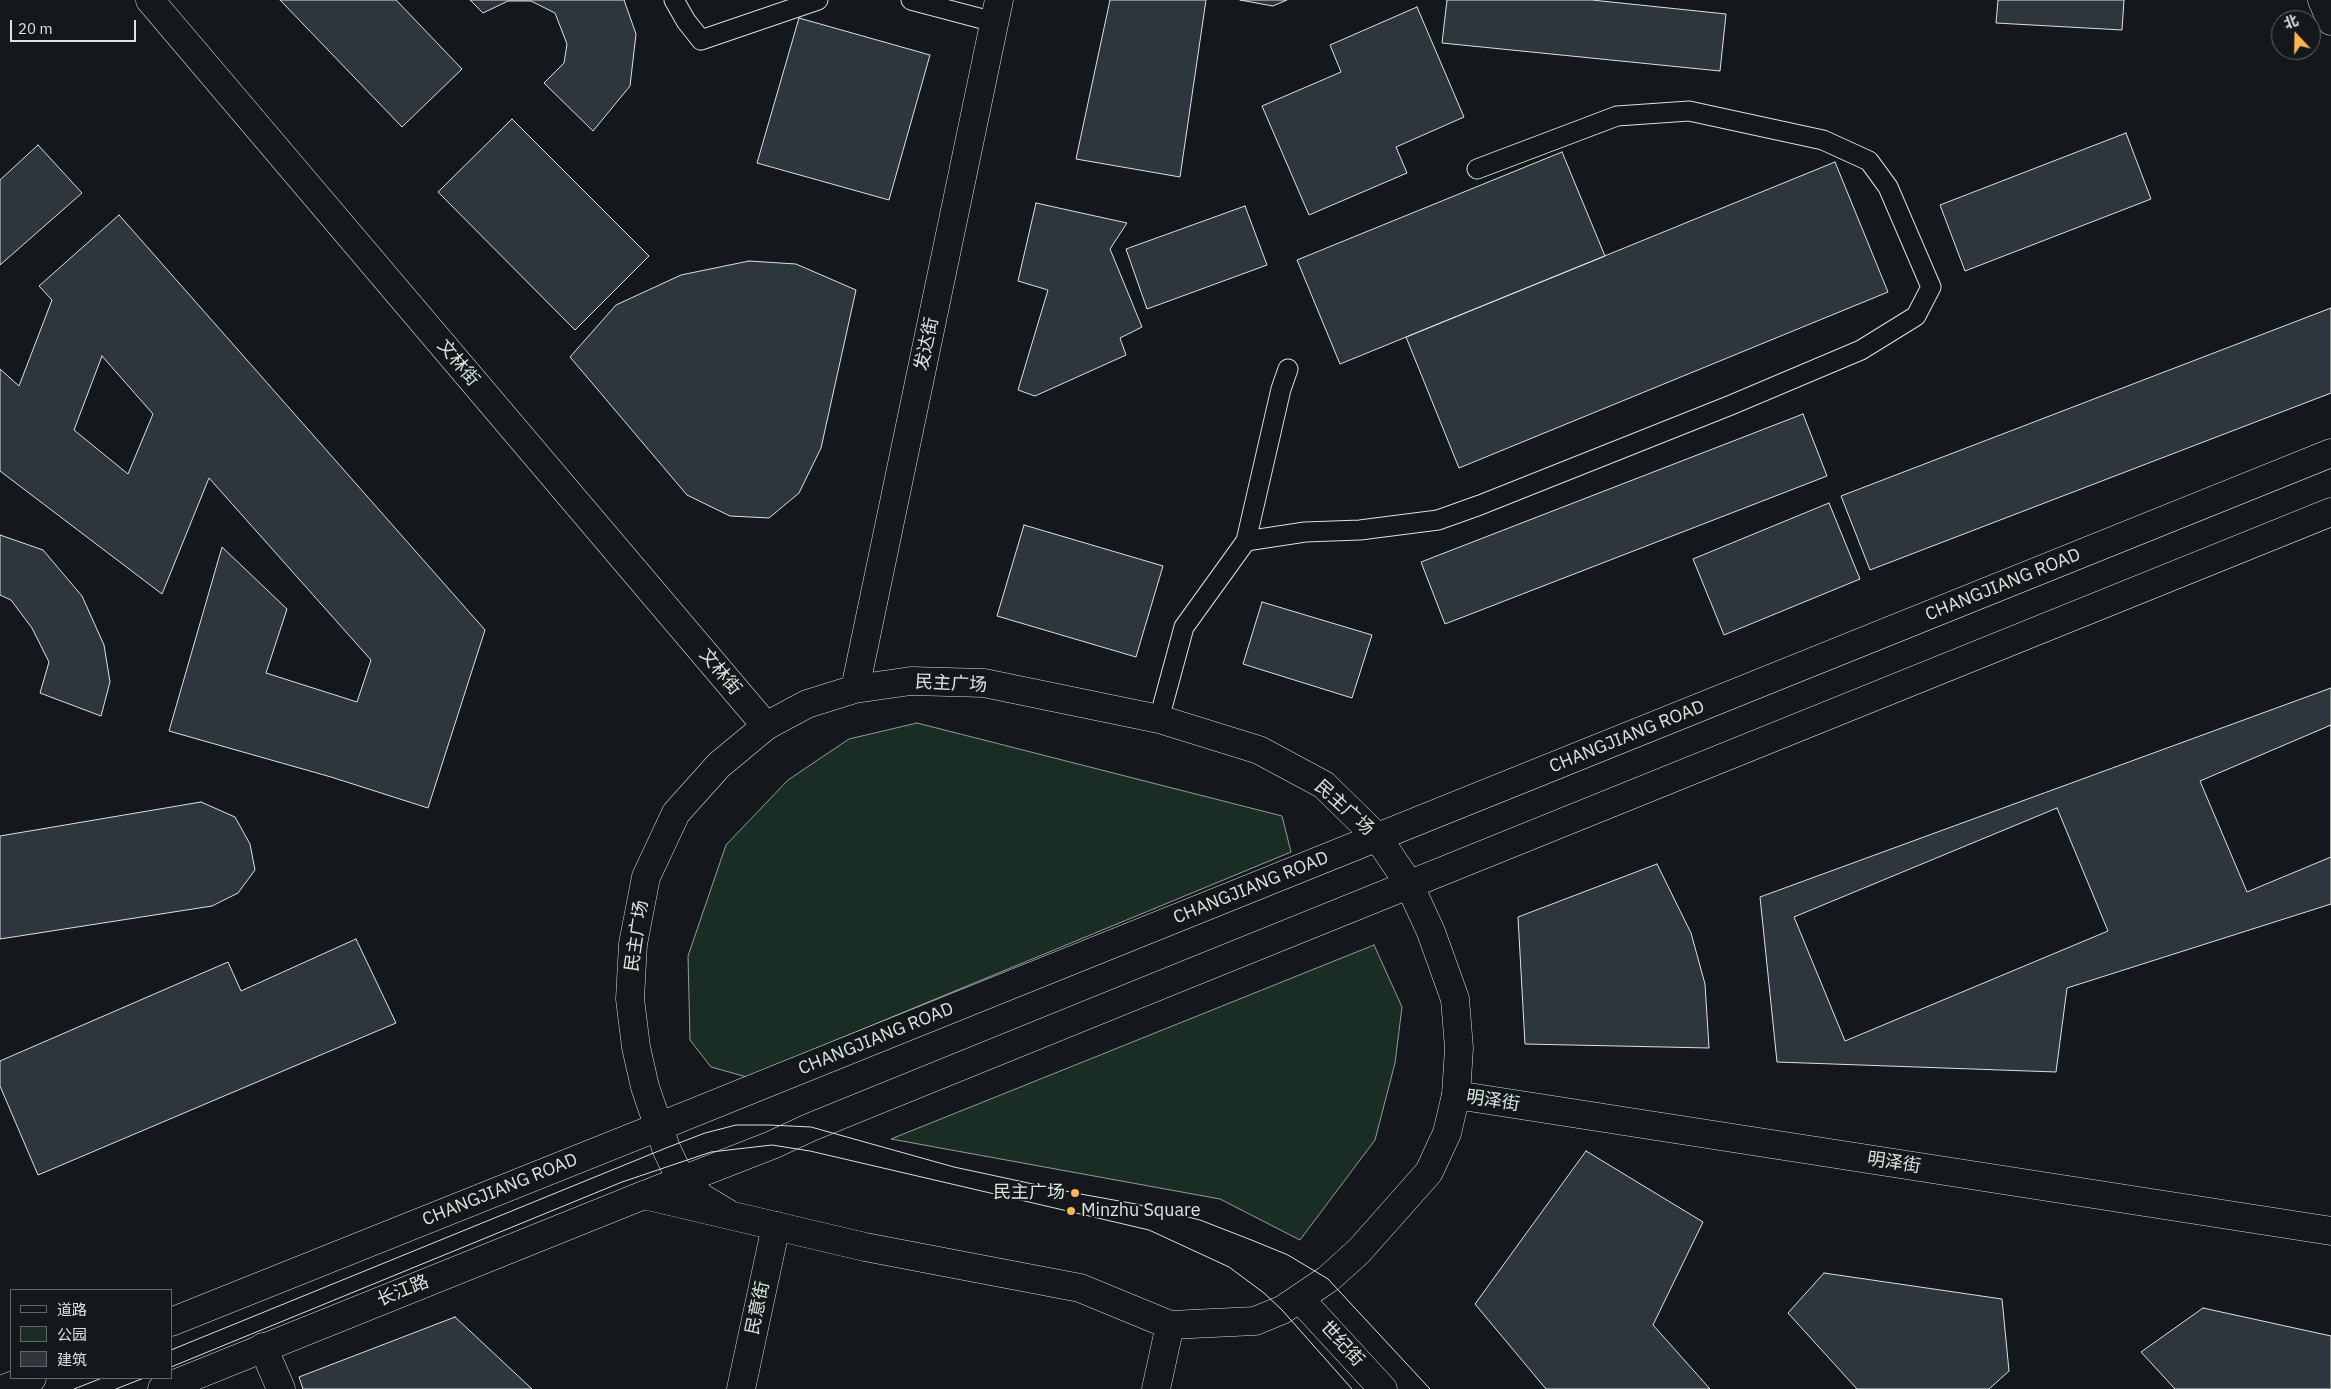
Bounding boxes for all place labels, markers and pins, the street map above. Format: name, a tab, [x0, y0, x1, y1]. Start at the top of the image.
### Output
place label: 民主广场	[993, 1182, 1065, 1204]
marker: 民主广场	[1069, 1187, 1081, 1199]
place label: Minzhu Square	[1081, 1200, 1201, 1222]
marker: Minzhu Square	[1065, 1205, 1077, 1217]

